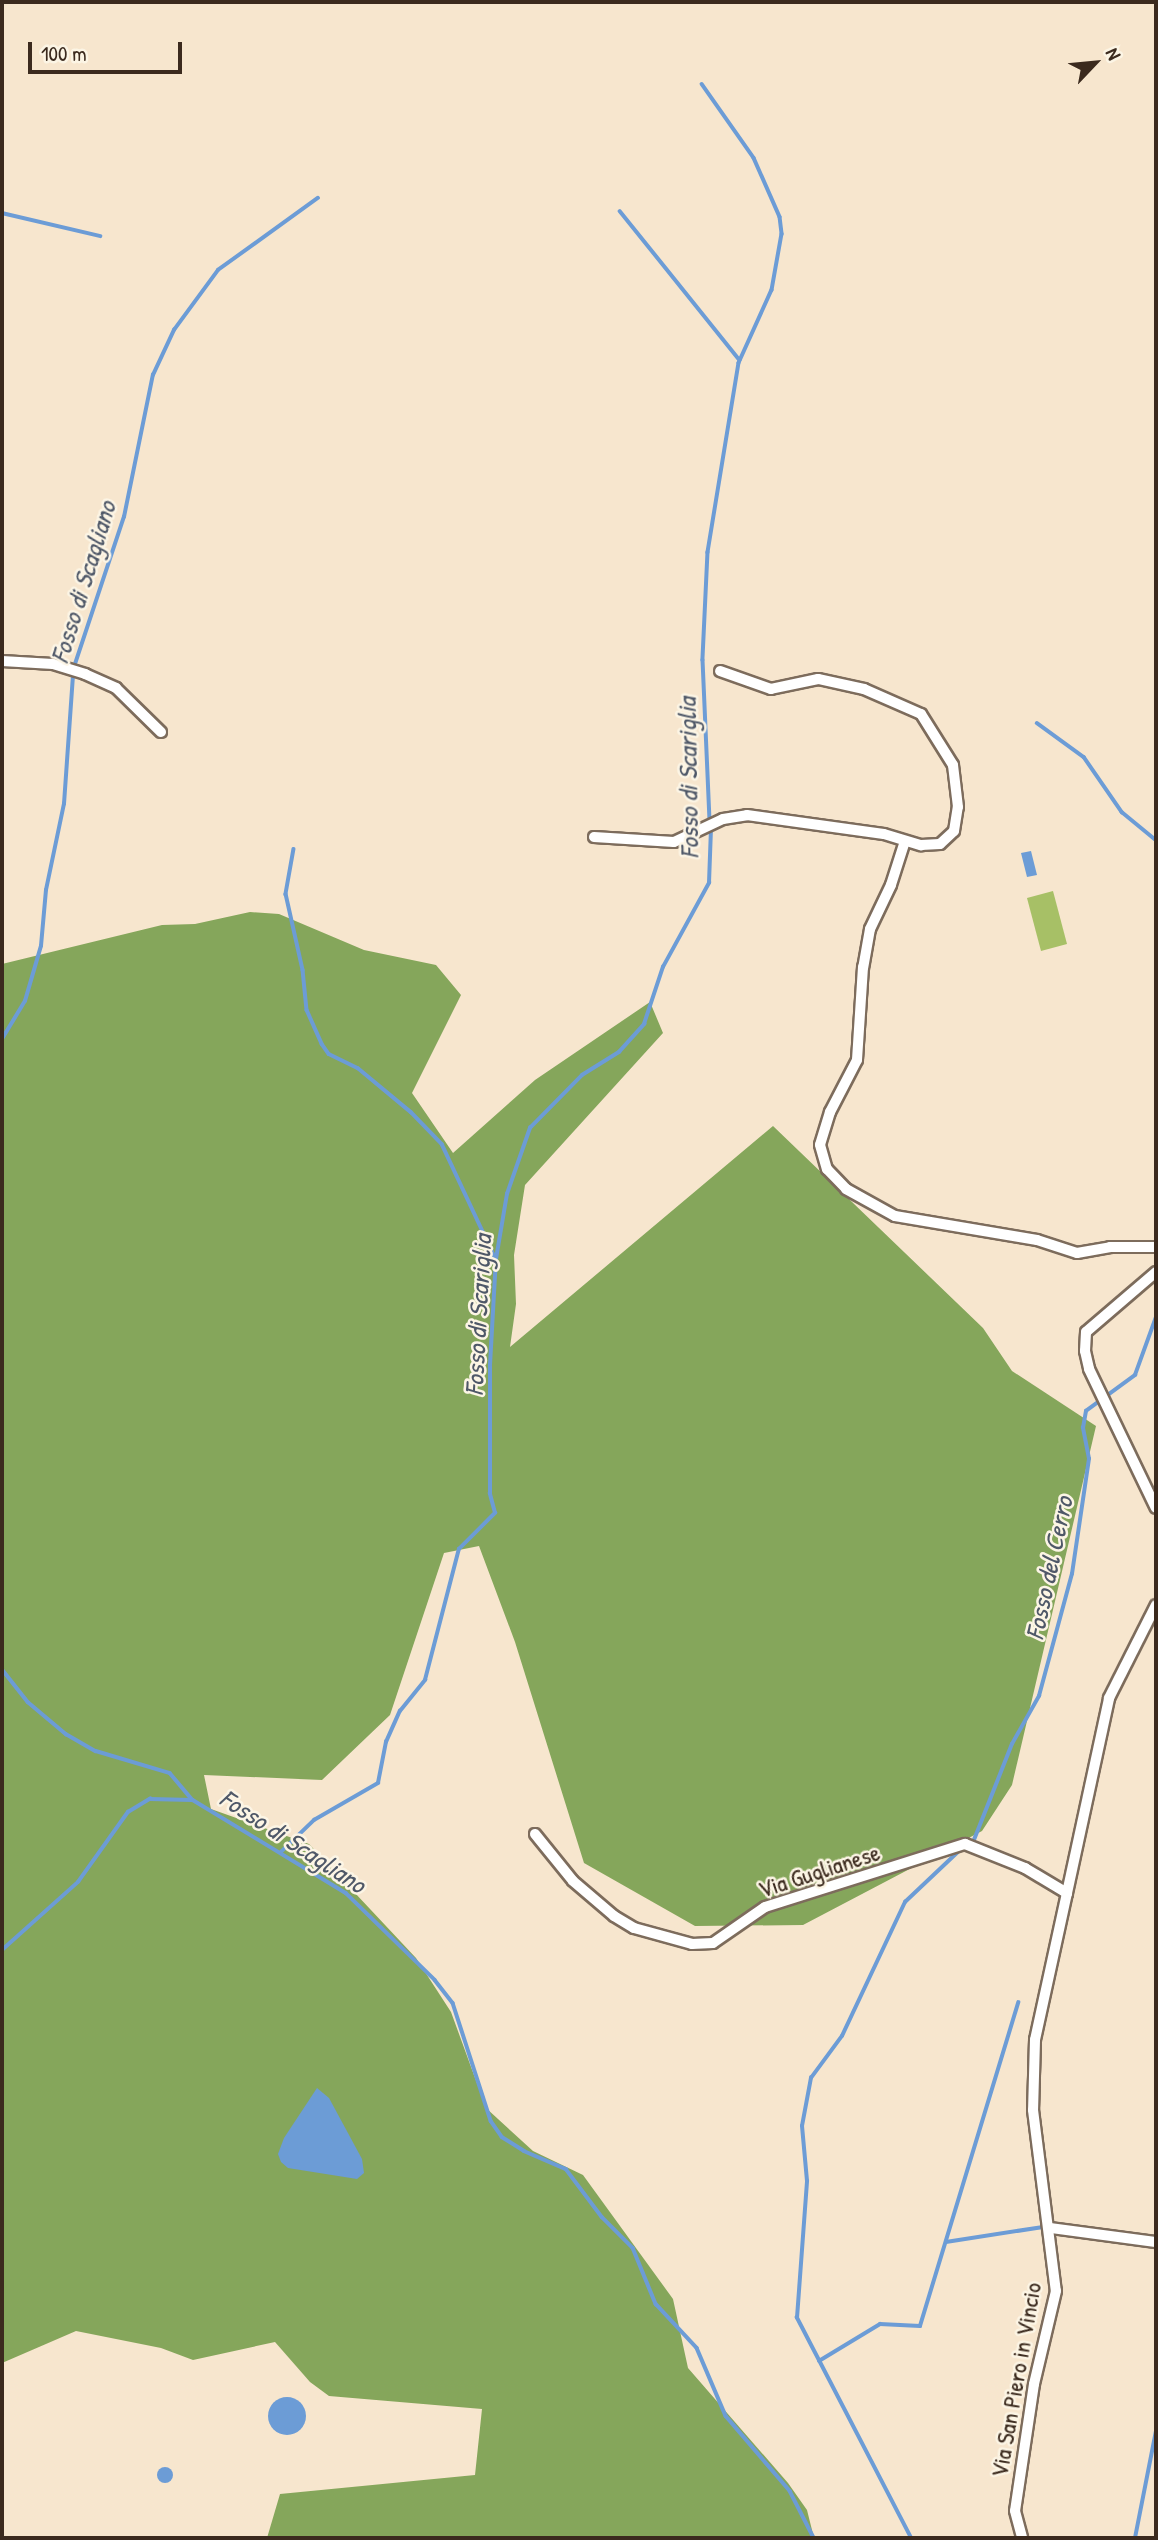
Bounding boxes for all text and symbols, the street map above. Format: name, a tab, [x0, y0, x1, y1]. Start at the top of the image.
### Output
scale bar	[32, 28, 186, 72]
north arrow	[1060, 28, 1130, 98]
text: 100 m	[41, 39, 87, 68]
text: N	[1100, 44, 1128, 64]
water label: Fosso di Scagliano	[44, 497, 122, 667]
water label: Fosso di Scariglia	[671, 697, 705, 859]
water label: Fosso di Scariglia	[458, 1234, 498, 1396]
water label: Fosso del Cerro	[1019, 1494, 1079, 1642]
water label: Fosso di Scagliano	[214, 1782, 372, 1900]
street label: Via Guglianese	[755, 1838, 883, 1904]
street label: Via San Piero in Vincio	[985, 2280, 1047, 2480]

